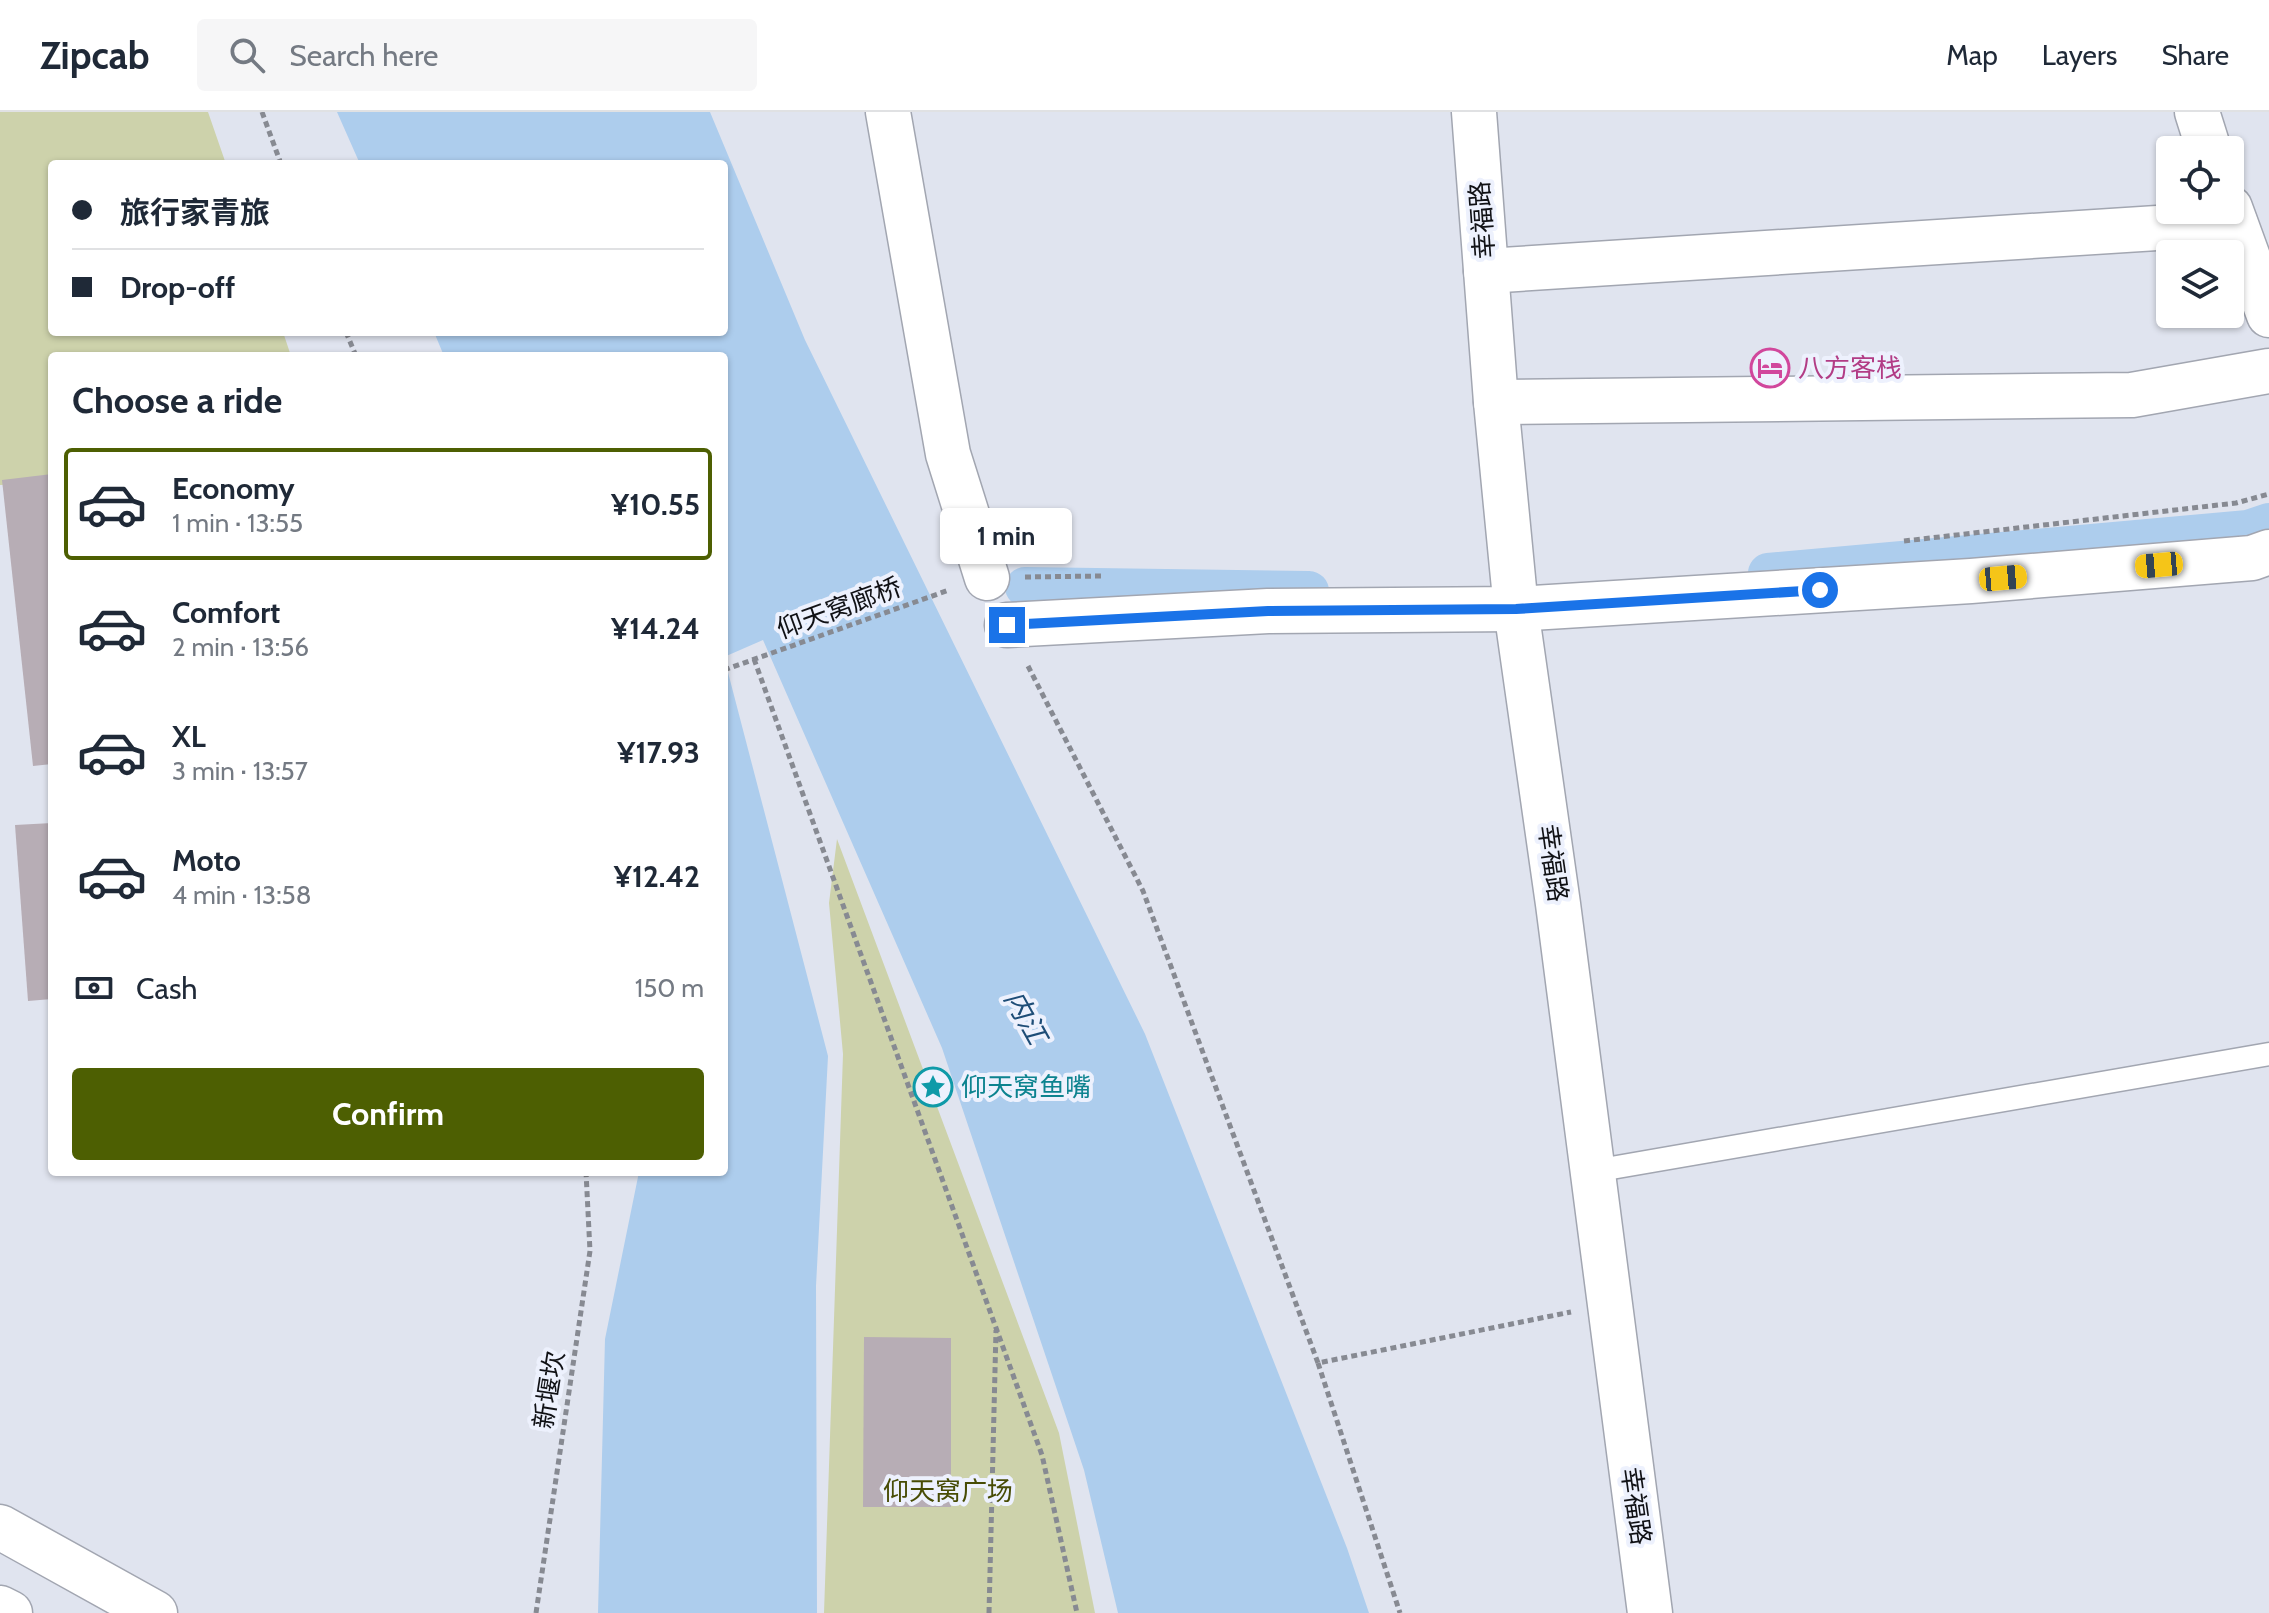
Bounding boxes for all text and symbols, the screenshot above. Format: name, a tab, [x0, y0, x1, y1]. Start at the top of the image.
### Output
search box	[197, 19, 757, 91]
text: Zipcab	[40, 32, 149, 79]
icon: search	[225, 33, 269, 77]
text: Search here	[289, 37, 438, 74]
text: Map	[1946, 38, 1998, 72]
text: Layers	[2042, 38, 2117, 72]
text: Share	[2161, 38, 2229, 72]
map controls	[2156, 136, 2244, 328]
button: locate	[2156, 136, 2244, 224]
street label: 幸福路	[1463, 180, 1501, 260]
text: 旅行家青旅	[120, 194, 270, 231]
button: layers	[2156, 240, 2244, 328]
text: Drop-off	[120, 269, 235, 306]
hotel icon: 八方客栈	[1749, 347, 1791, 389]
place label: 八方客栈	[1798, 352, 1902, 384]
text: Choose a ride	[72, 378, 282, 422]
icon: car	[76, 468, 148, 540]
text: Economy	[172, 470, 295, 507]
text: ¥10.55	[611, 486, 700, 523]
text: 1 min · 13:55	[172, 507, 303, 539]
callout: 1 min	[941, 509, 1073, 565]
text: 1 min	[977, 520, 1035, 552]
car	[2134, 551, 2184, 579]
car	[1978, 564, 2028, 592]
street label: 仰天窝廊桥	[772, 571, 906, 645]
route start	[1802, 572, 1838, 608]
icon: car	[76, 592, 148, 664]
text: Comfort	[172, 594, 280, 631]
route end	[989, 607, 1025, 643]
text: ¥14.24	[611, 610, 700, 647]
text: 2 min · 13:56	[172, 631, 309, 663]
icon: car	[76, 716, 148, 788]
text: XL	[172, 718, 206, 755]
text: ¥17.93	[617, 734, 700, 771]
text: 3 min · 13:57	[172, 755, 308, 787]
street label: 幸福路	[1532, 822, 1574, 904]
icon: car	[76, 840, 148, 912]
text: Moto	[172, 842, 241, 879]
text: ¥12.42	[614, 858, 700, 895]
text: 4 min · 13:58	[172, 879, 311, 911]
icon: cash	[72, 966, 116, 1010]
text: Cash	[136, 970, 198, 1007]
text: 150 m	[635, 972, 704, 1004]
water label: 内江	[998, 984, 1056, 1052]
place icon: 仰天窝鱼嘴	[912, 1066, 954, 1108]
button: Confirm	[72, 1068, 704, 1160]
place label: 仰天窝鱼嘴	[961, 1071, 1091, 1103]
street label: 新堰坎	[527, 1349, 571, 1431]
street label: 幸福路	[1615, 1465, 1657, 1547]
park label: 仰天窝广场	[883, 1475, 1013, 1507]

